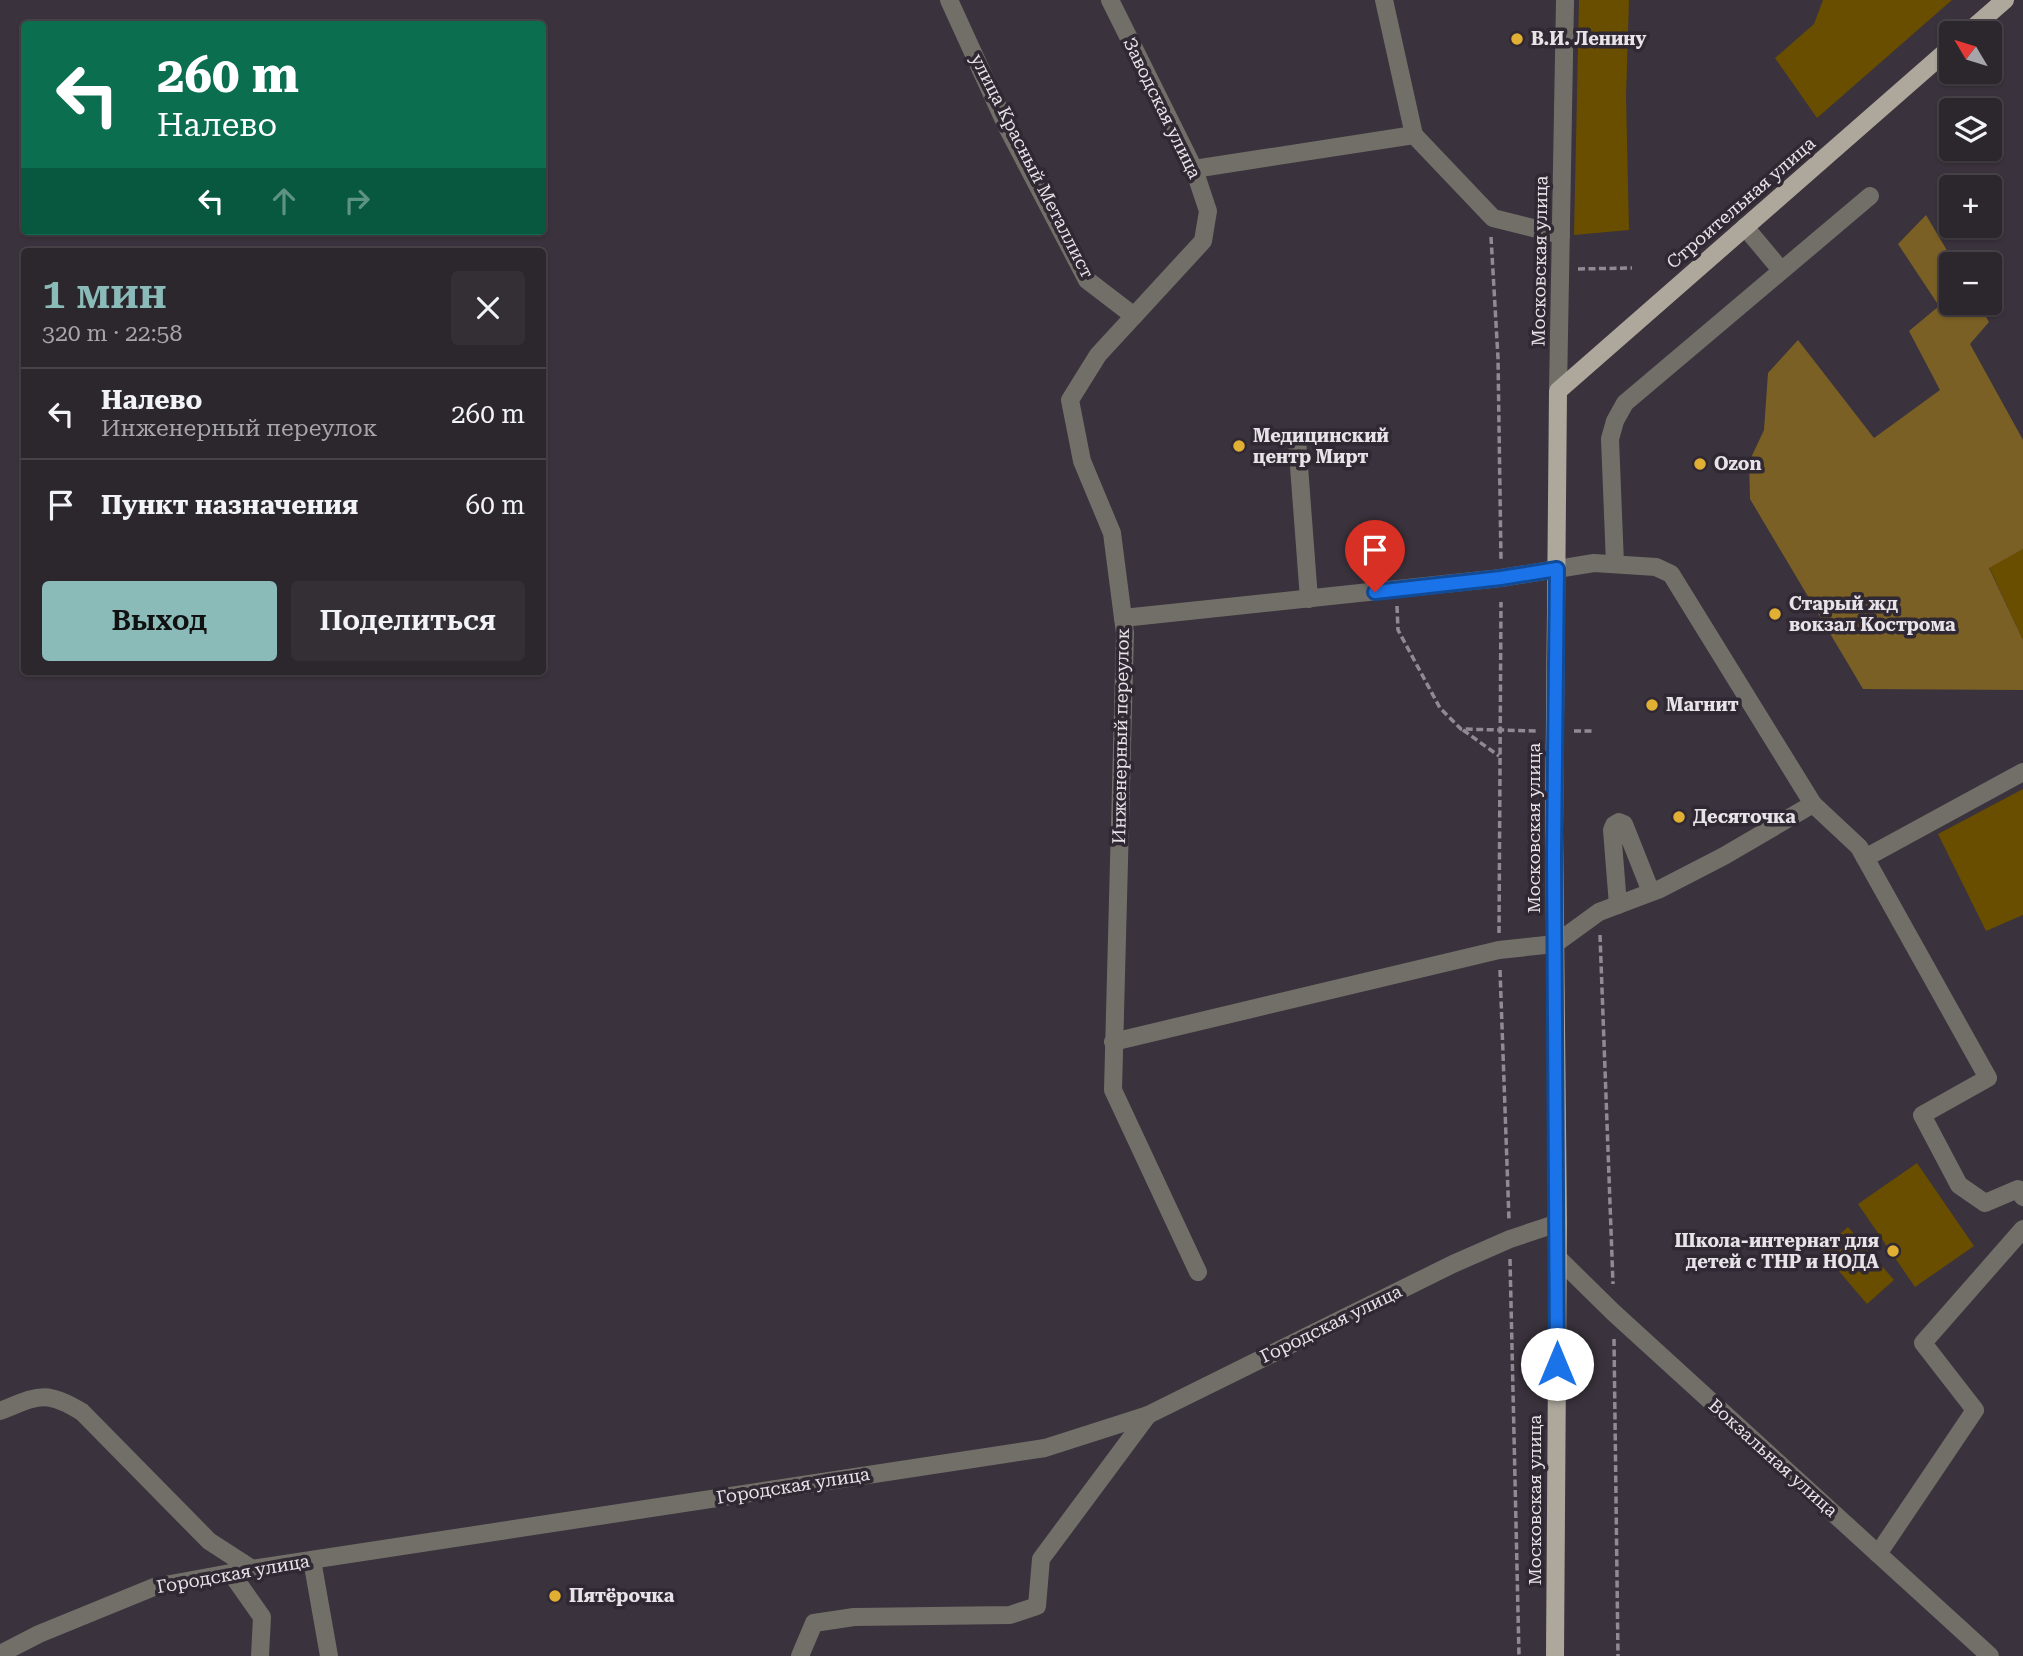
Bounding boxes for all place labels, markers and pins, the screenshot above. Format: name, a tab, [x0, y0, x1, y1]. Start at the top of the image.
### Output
place label: В.И. Ленину	[1531, 28, 1646, 49]
marker: В.И. Ленину	[1509, 31, 1525, 47]
place label: Медицинский центр Мирт	[1253, 425, 1389, 467]
marker: Медицинский центр Мирт	[1231, 438, 1247, 454]
place label: Ozon	[1714, 453, 1762, 474]
marker: Ozon	[1692, 456, 1708, 472]
pin	[1345, 520, 1405, 592]
place label: Старый жд вокзал Кострома	[1789, 593, 1956, 635]
marker: Старый жд вокзал Кострома	[1767, 606, 1783, 622]
place label: Магнит	[1666, 694, 1739, 715]
marker: Магнит	[1644, 697, 1660, 713]
place label: Десяточка	[1693, 806, 1796, 827]
marker: Десяточка	[1671, 809, 1687, 825]
place label: Школа-интернат для детей с ТНР и НОДА	[1675, 1230, 1879, 1272]
marker: Школа-интернат для детей с ТНР и НОДА	[1885, 1243, 1901, 1259]
place label: Пятёрочка	[569, 1585, 675, 1606]
marker: Пятёрочка	[547, 1588, 563, 1604]

